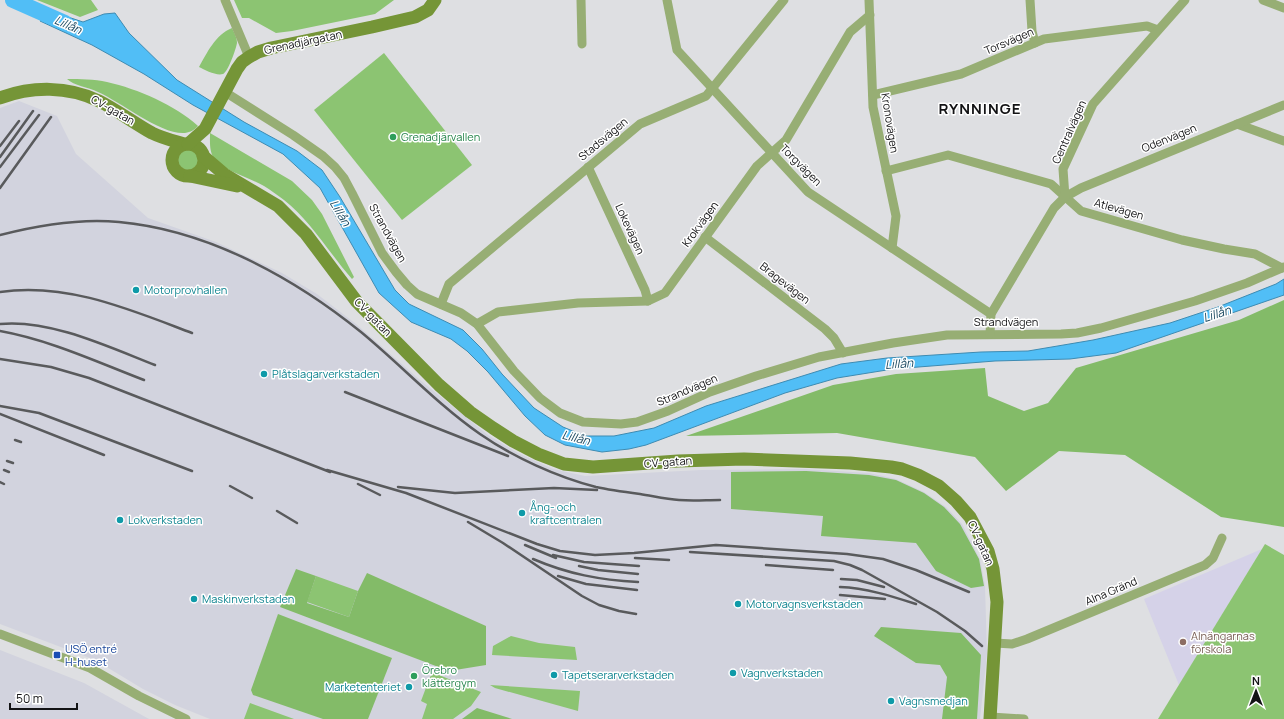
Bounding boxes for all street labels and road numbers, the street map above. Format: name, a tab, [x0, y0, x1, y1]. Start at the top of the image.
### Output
street label: Torsvägen	[982, 23, 1036, 58]
street label: Grenadjärgatan	[263, 26, 343, 57]
street label: CV-gatan	[89, 91, 138, 128]
street label: Kronovägen	[878, 92, 903, 154]
street label: Centralvägen	[1048, 98, 1089, 166]
street label: Stadsvägen	[575, 114, 631, 164]
street label: Odenvägen	[1139, 120, 1198, 155]
street label: Torgvägen	[777, 141, 825, 189]
street label: Atlevägen	[1093, 194, 1146, 223]
street label: Krokvägen	[678, 198, 721, 250]
street label: Strandvägen	[366, 201, 411, 265]
street label: Lokevägen	[612, 201, 649, 257]
street label: Bragevägen	[757, 258, 814, 307]
street label: CV-gatan	[351, 294, 395, 339]
street label: Strandvägen	[974, 314, 1038, 329]
street label: Strandvägen	[654, 370, 720, 409]
street label: CV-gatan	[643, 452, 692, 471]
street label: CV-gatan	[965, 518, 998, 568]
street label: Alna Gränd	[1083, 573, 1139, 608]

